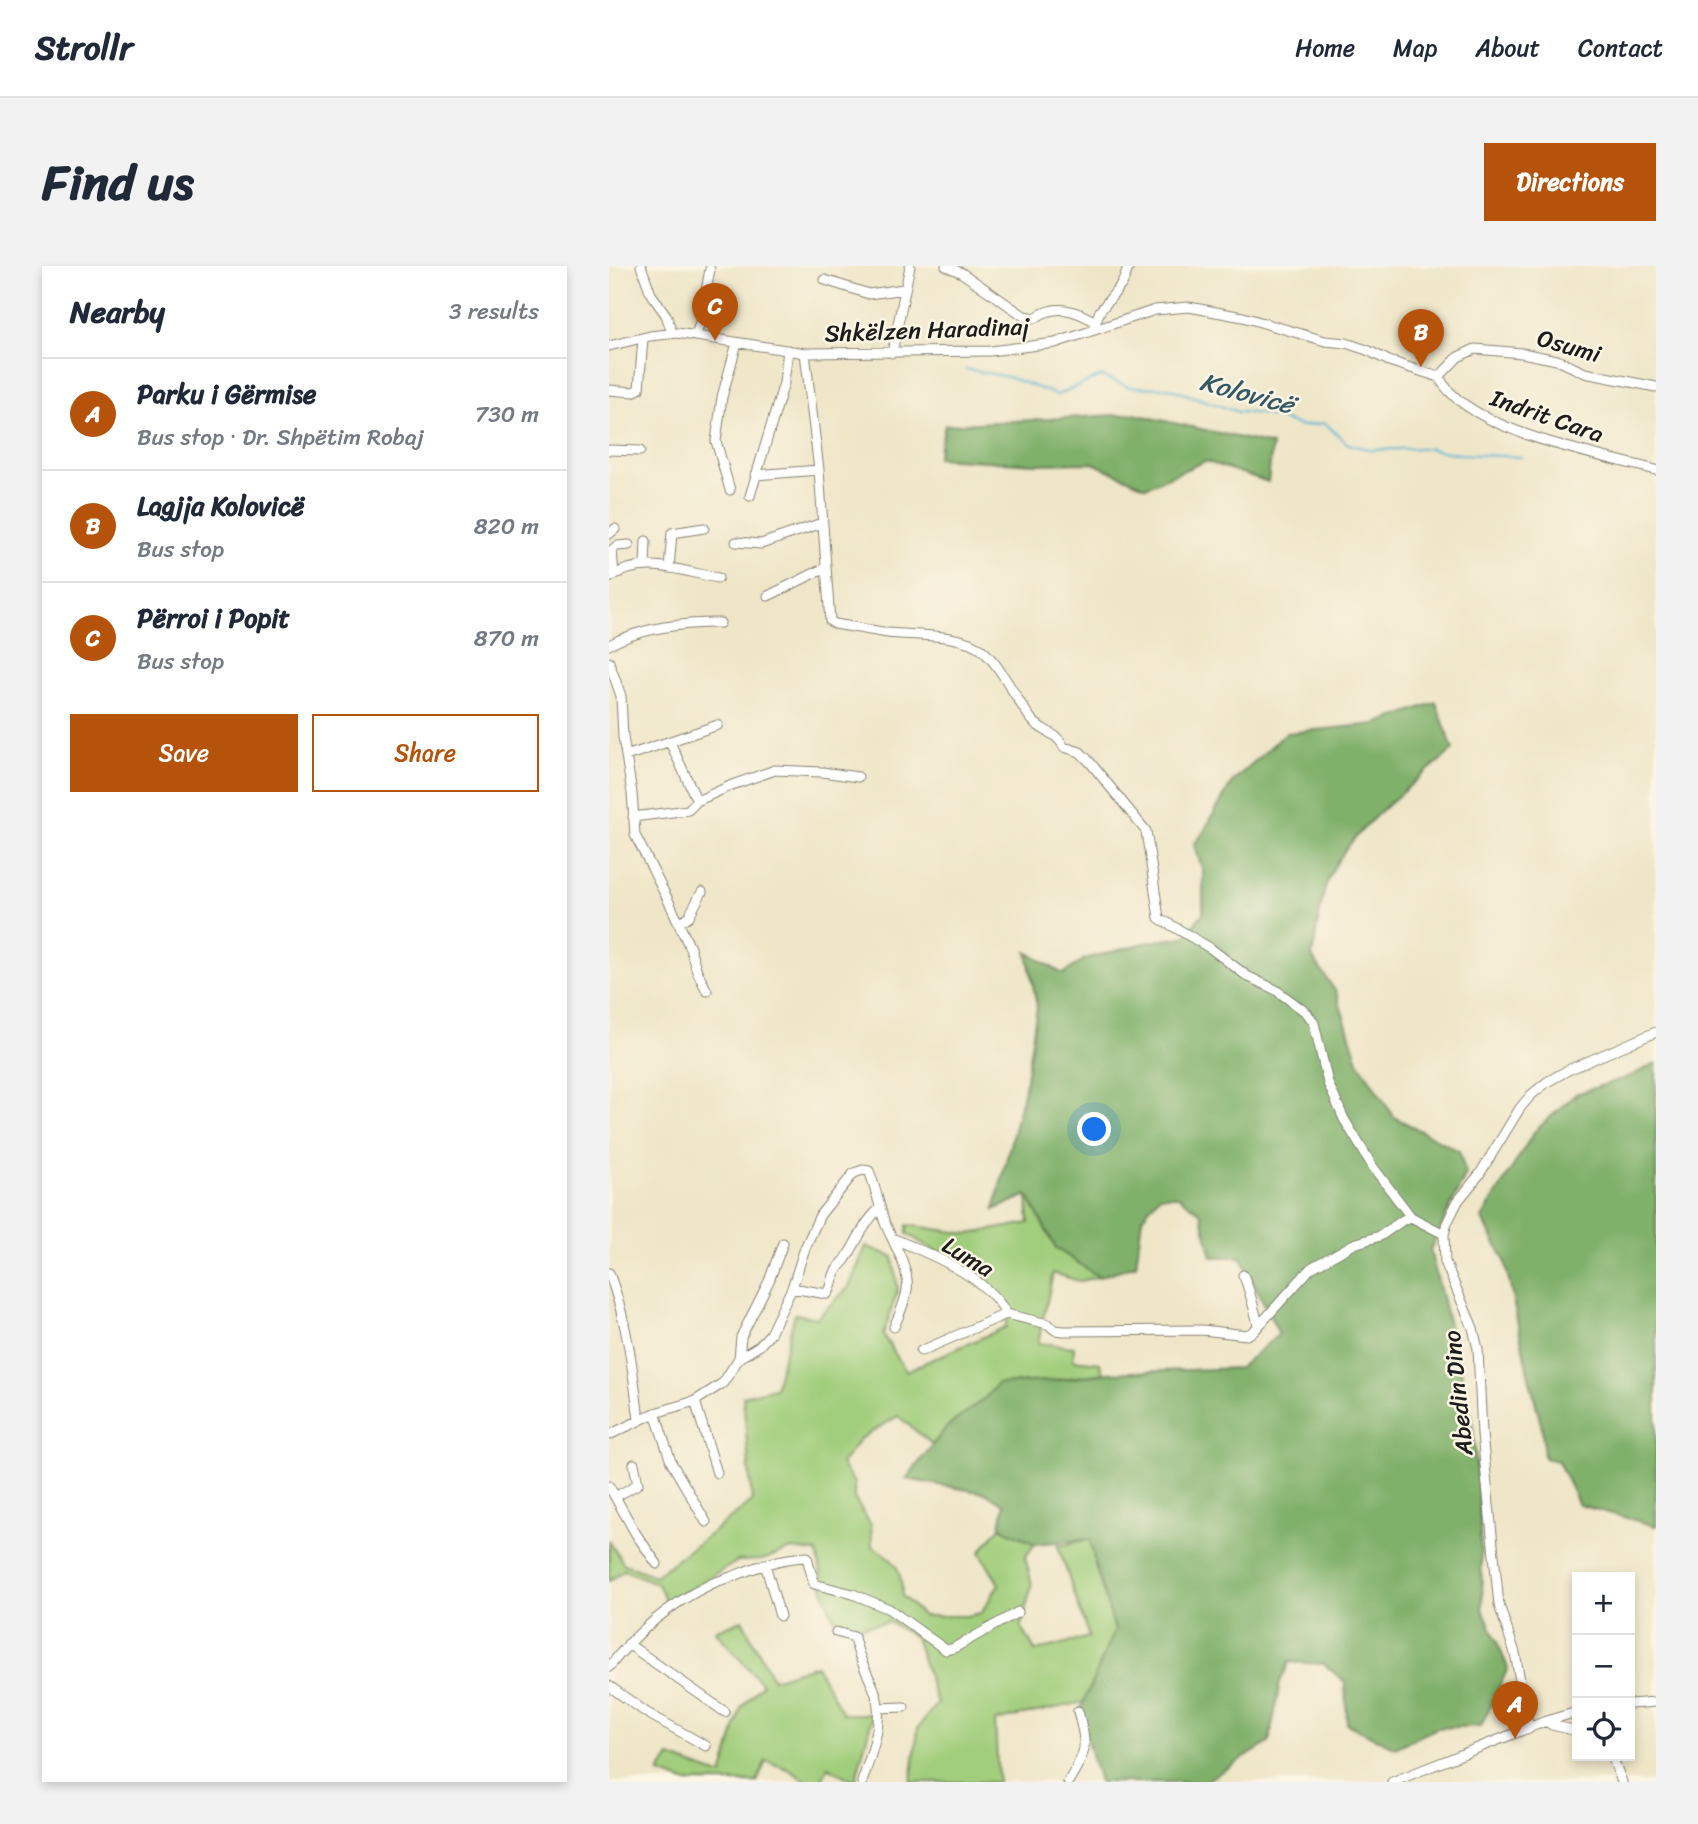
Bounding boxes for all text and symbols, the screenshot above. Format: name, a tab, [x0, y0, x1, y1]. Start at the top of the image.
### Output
text: Strollr	[35, 19, 133, 77]
text: Home	[1295, 27, 1355, 69]
text: Map	[1393, 27, 1437, 69]
text: About	[1475, 27, 1540, 69]
text: Contact	[1578, 27, 1663, 69]
text: Find us	[42, 139, 194, 226]
button: Directions	[1484, 143, 1656, 221]
pin: C	[692, 283, 738, 341]
text: Nearby	[70, 285, 165, 339]
text: 3 results	[449, 291, 539, 332]
street label: Shkëlzen Haradinaj	[824, 305, 1031, 355]
pin: B	[1398, 309, 1444, 367]
street label: Osumi	[1532, 317, 1607, 375]
water label: Kolovicë	[1195, 358, 1304, 429]
text: Parku i Gërmise	[137, 371, 316, 417]
street label: Indrit Cara	[1484, 377, 1609, 455]
text: A	[85, 394, 101, 435]
text: 730 m	[475, 394, 539, 435]
text: Bus stop · Dr. Shpëtim Robaj	[137, 417, 424, 458]
text: Lagjja Kolovicë	[137, 483, 304, 529]
text: B	[86, 506, 100, 547]
text: 820 m	[474, 506, 539, 547]
text: Bus stop	[137, 529, 224, 570]
text: Përroi i Popit	[137, 595, 290, 641]
text: C	[86, 618, 100, 659]
text: 870 m	[474, 618, 539, 659]
text: Bus stop	[137, 641, 224, 682]
button: Save	[70, 714, 298, 792]
button: Share	[312, 714, 539, 792]
your location	[1077, 1112, 1111, 1146]
street label: Luma	[934, 1225, 1003, 1290]
street label: Abedin Dino	[1431, 1328, 1486, 1459]
map controls	[1572, 1572, 1635, 1761]
button: +	[1572, 1572, 1635, 1635]
button: −	[1572, 1635, 1635, 1698]
pin: A	[1492, 1681, 1538, 1739]
button: locate	[1572, 1698, 1635, 1761]

